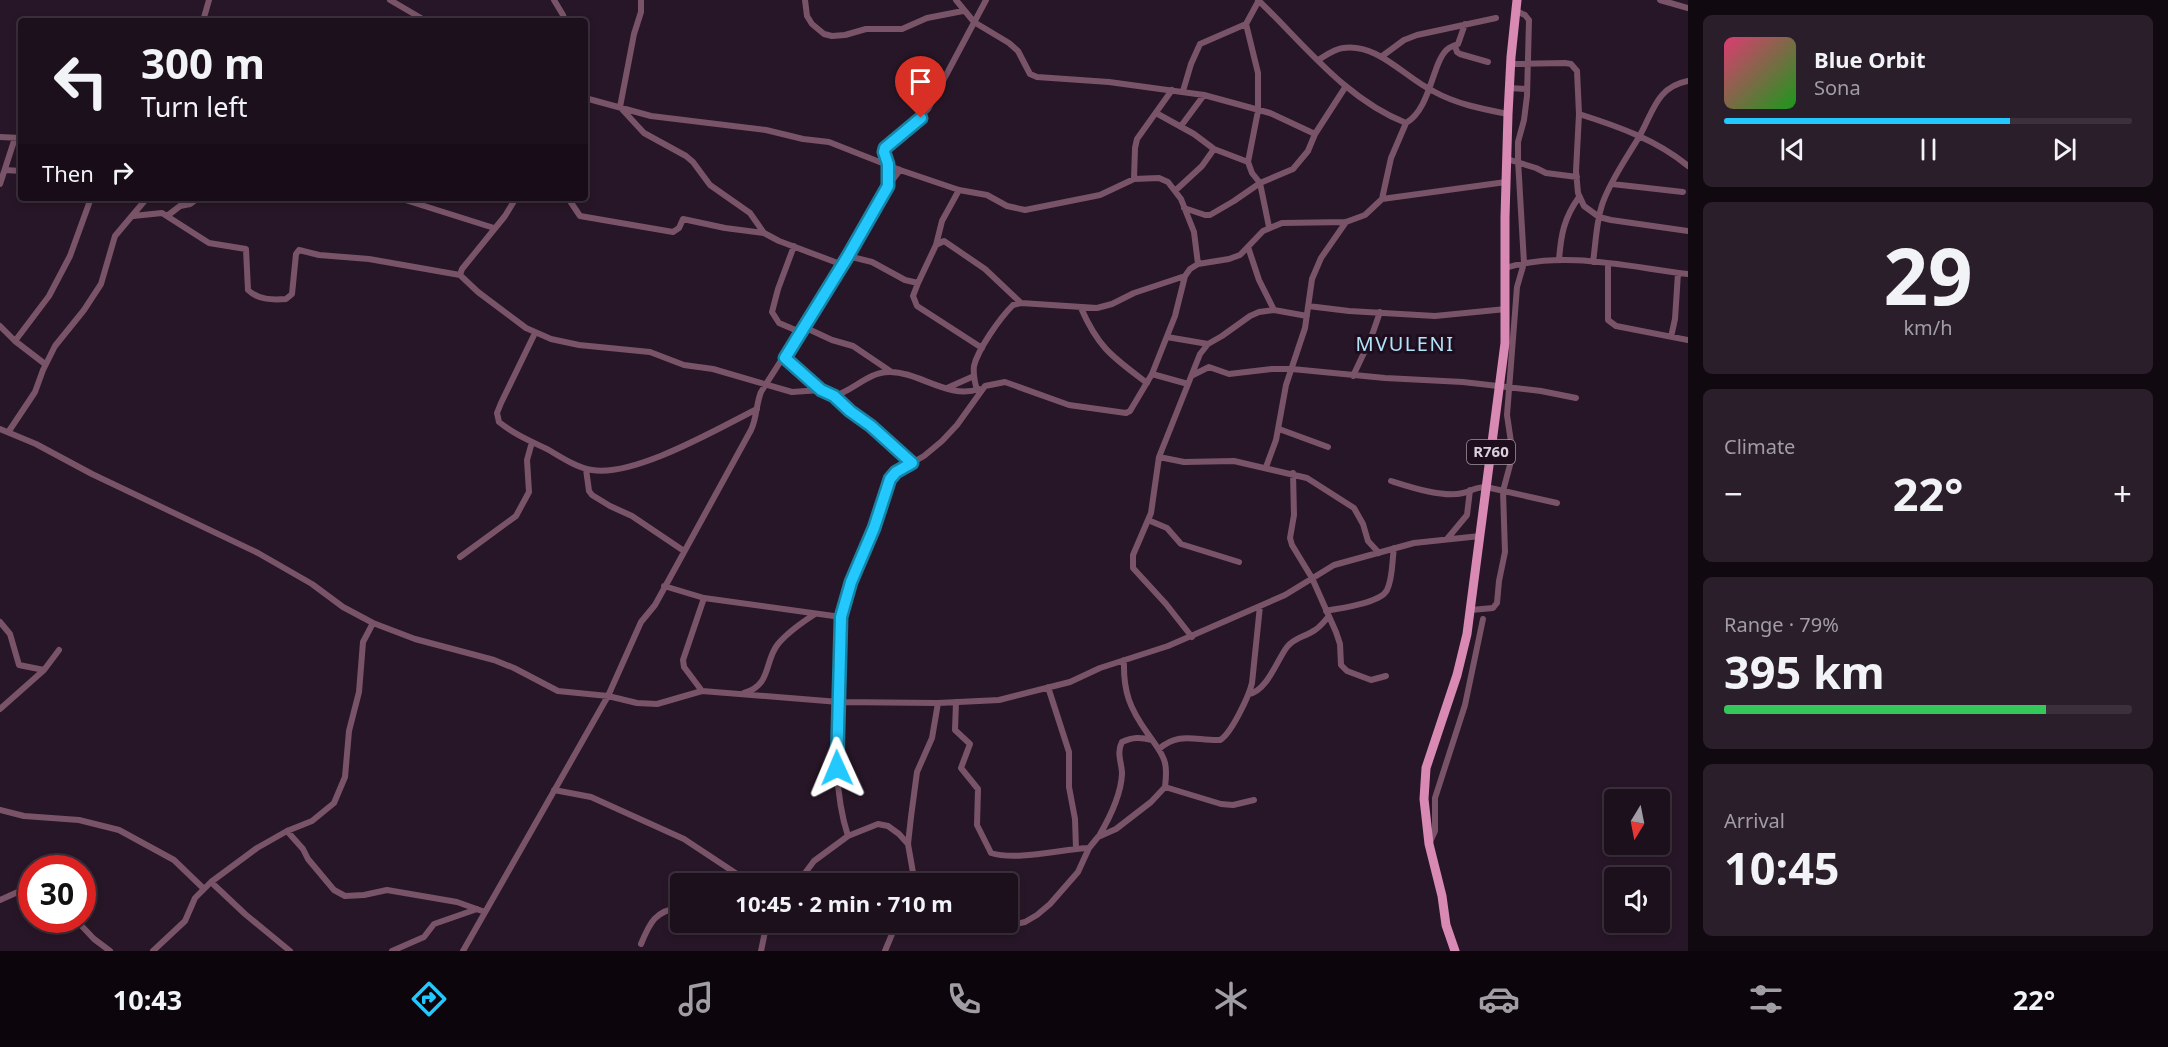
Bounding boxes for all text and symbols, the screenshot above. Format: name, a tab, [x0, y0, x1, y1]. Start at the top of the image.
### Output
text: 300 m	[141, 34, 265, 91]
icon: left	[42, 42, 120, 120]
text: Blue Orbit	[1814, 44, 1926, 74]
pin	[895, 56, 946, 118]
icon: arrive	[904, 65, 937, 98]
text: Sona	[1814, 74, 1861, 101]
text: Turn left	[141, 88, 247, 125]
icon: previous	[1776, 133, 1809, 166]
icon: pause	[1912, 133, 1945, 166]
icon: next	[2048, 133, 2081, 166]
icon: right	[106, 156, 139, 189]
text: Then	[42, 158, 94, 188]
text: 29	[1883, 222, 1973, 328]
text: km/h	[1903, 314, 1953, 341]
district label: MVULENI	[1356, 330, 1454, 357]
text: Climate	[1724, 433, 1795, 460]
road number: R760	[1467, 440, 1515, 464]
text: 22°	[1893, 463, 1963, 524]
text: −	[1724, 471, 1743, 516]
text: +	[2113, 471, 2132, 516]
text: Range · 79%	[1724, 611, 1839, 638]
text: 395 km	[1724, 641, 1885, 702]
position arrow	[805, 736, 869, 800]
north arrow	[1604, 789, 1670, 855]
map controls	[1604, 789, 1670, 933]
text: Arrival	[1724, 807, 1785, 834]
text: 10:45	[1724, 837, 1840, 898]
speed limit sign: 30	[18, 855, 96, 933]
button: sound	[1604, 867, 1670, 933]
text: 10:45 · 2 min · 710 m	[735, 888, 953, 918]
icon: directions	[408, 978, 450, 1020]
icon: music	[675, 978, 717, 1020]
icon: phone	[943, 978, 985, 1020]
icon: climate	[1210, 978, 1252, 1020]
icon: car	[1478, 978, 1520, 1020]
icon: filters	[1745, 978, 1787, 1020]
text: 10:43	[113, 981, 182, 1018]
text: 22°	[2013, 981, 2055, 1018]

